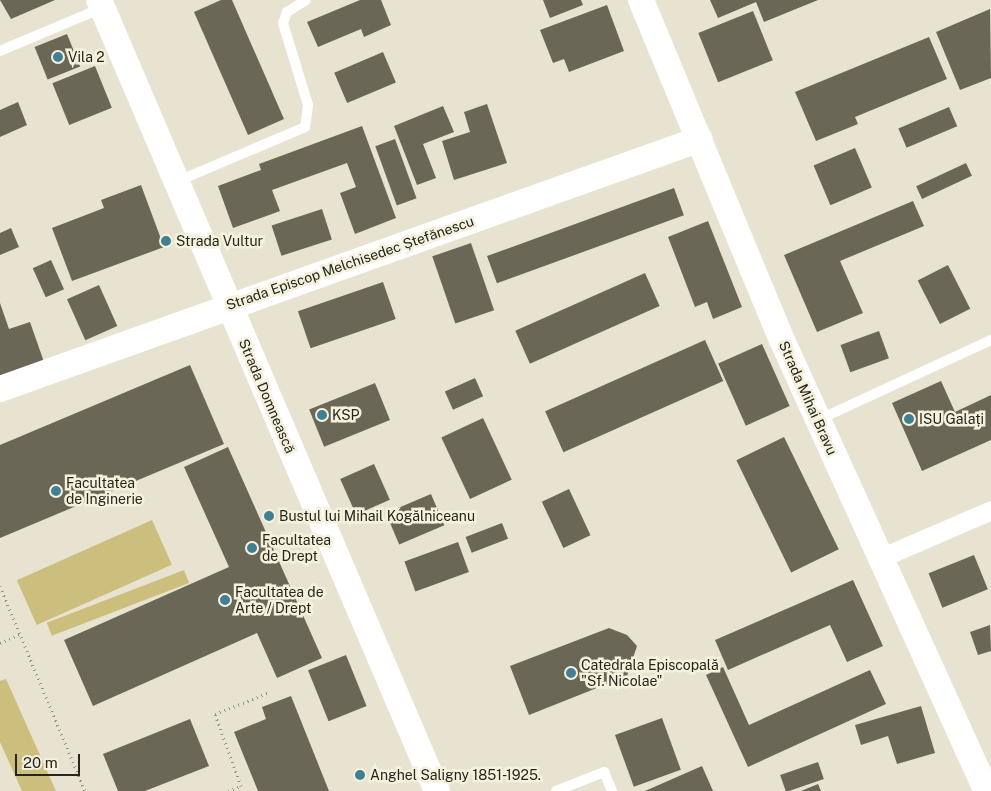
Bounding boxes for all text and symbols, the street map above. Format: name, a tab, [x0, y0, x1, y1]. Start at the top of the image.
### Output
place label: Vila 2	[68, 49, 105, 65]
marker: Vila 2	[52, 51, 64, 63]
street label: Strada Episcop Melchisedec Ștefănescu	[224, 213, 476, 313]
place label: Strada Vultur	[176, 233, 263, 249]
marker: Strada Vultur	[160, 235, 172, 247]
street label: Strada Domnească	[235, 336, 299, 456]
street label: Strada Mihai Bravu	[775, 338, 841, 458]
place label: KSP	[332, 407, 359, 423]
marker: KSP	[316, 409, 328, 421]
place label: ISU Galați	[919, 411, 984, 427]
marker: ISU Galați	[903, 413, 915, 425]
place label: Facultatea de Inginerie	[66, 475, 143, 508]
marker: Facultatea de Inginerie	[50, 485, 62, 497]
place label: Bustul lui Mihail Kogălniceanu	[279, 508, 475, 524]
marker: Bustul lui Mihail Kogălniceanu	[263, 510, 275, 522]
place label: Facultatea de Drept	[262, 532, 331, 564]
marker: Facultatea de Drept	[246, 542, 258, 554]
place label: Facultatea de Arte / Drept	[235, 584, 324, 616]
marker: Facultatea de Arte / Drept	[219, 594, 231, 606]
place label: Catedrala Episcopală "Sf. Nicolae"	[581, 657, 719, 690]
marker: Catedrala Episcopală "Sf. Nicolae"	[565, 667, 577, 679]
scale bar	[18, 744, 82, 776]
text: 20 m	[23, 754, 58, 771]
place label: Anghel Saligny 1851-1925.	[370, 767, 541, 783]
marker: Anghel Saligny 1851-1925.	[354, 769, 366, 781]

